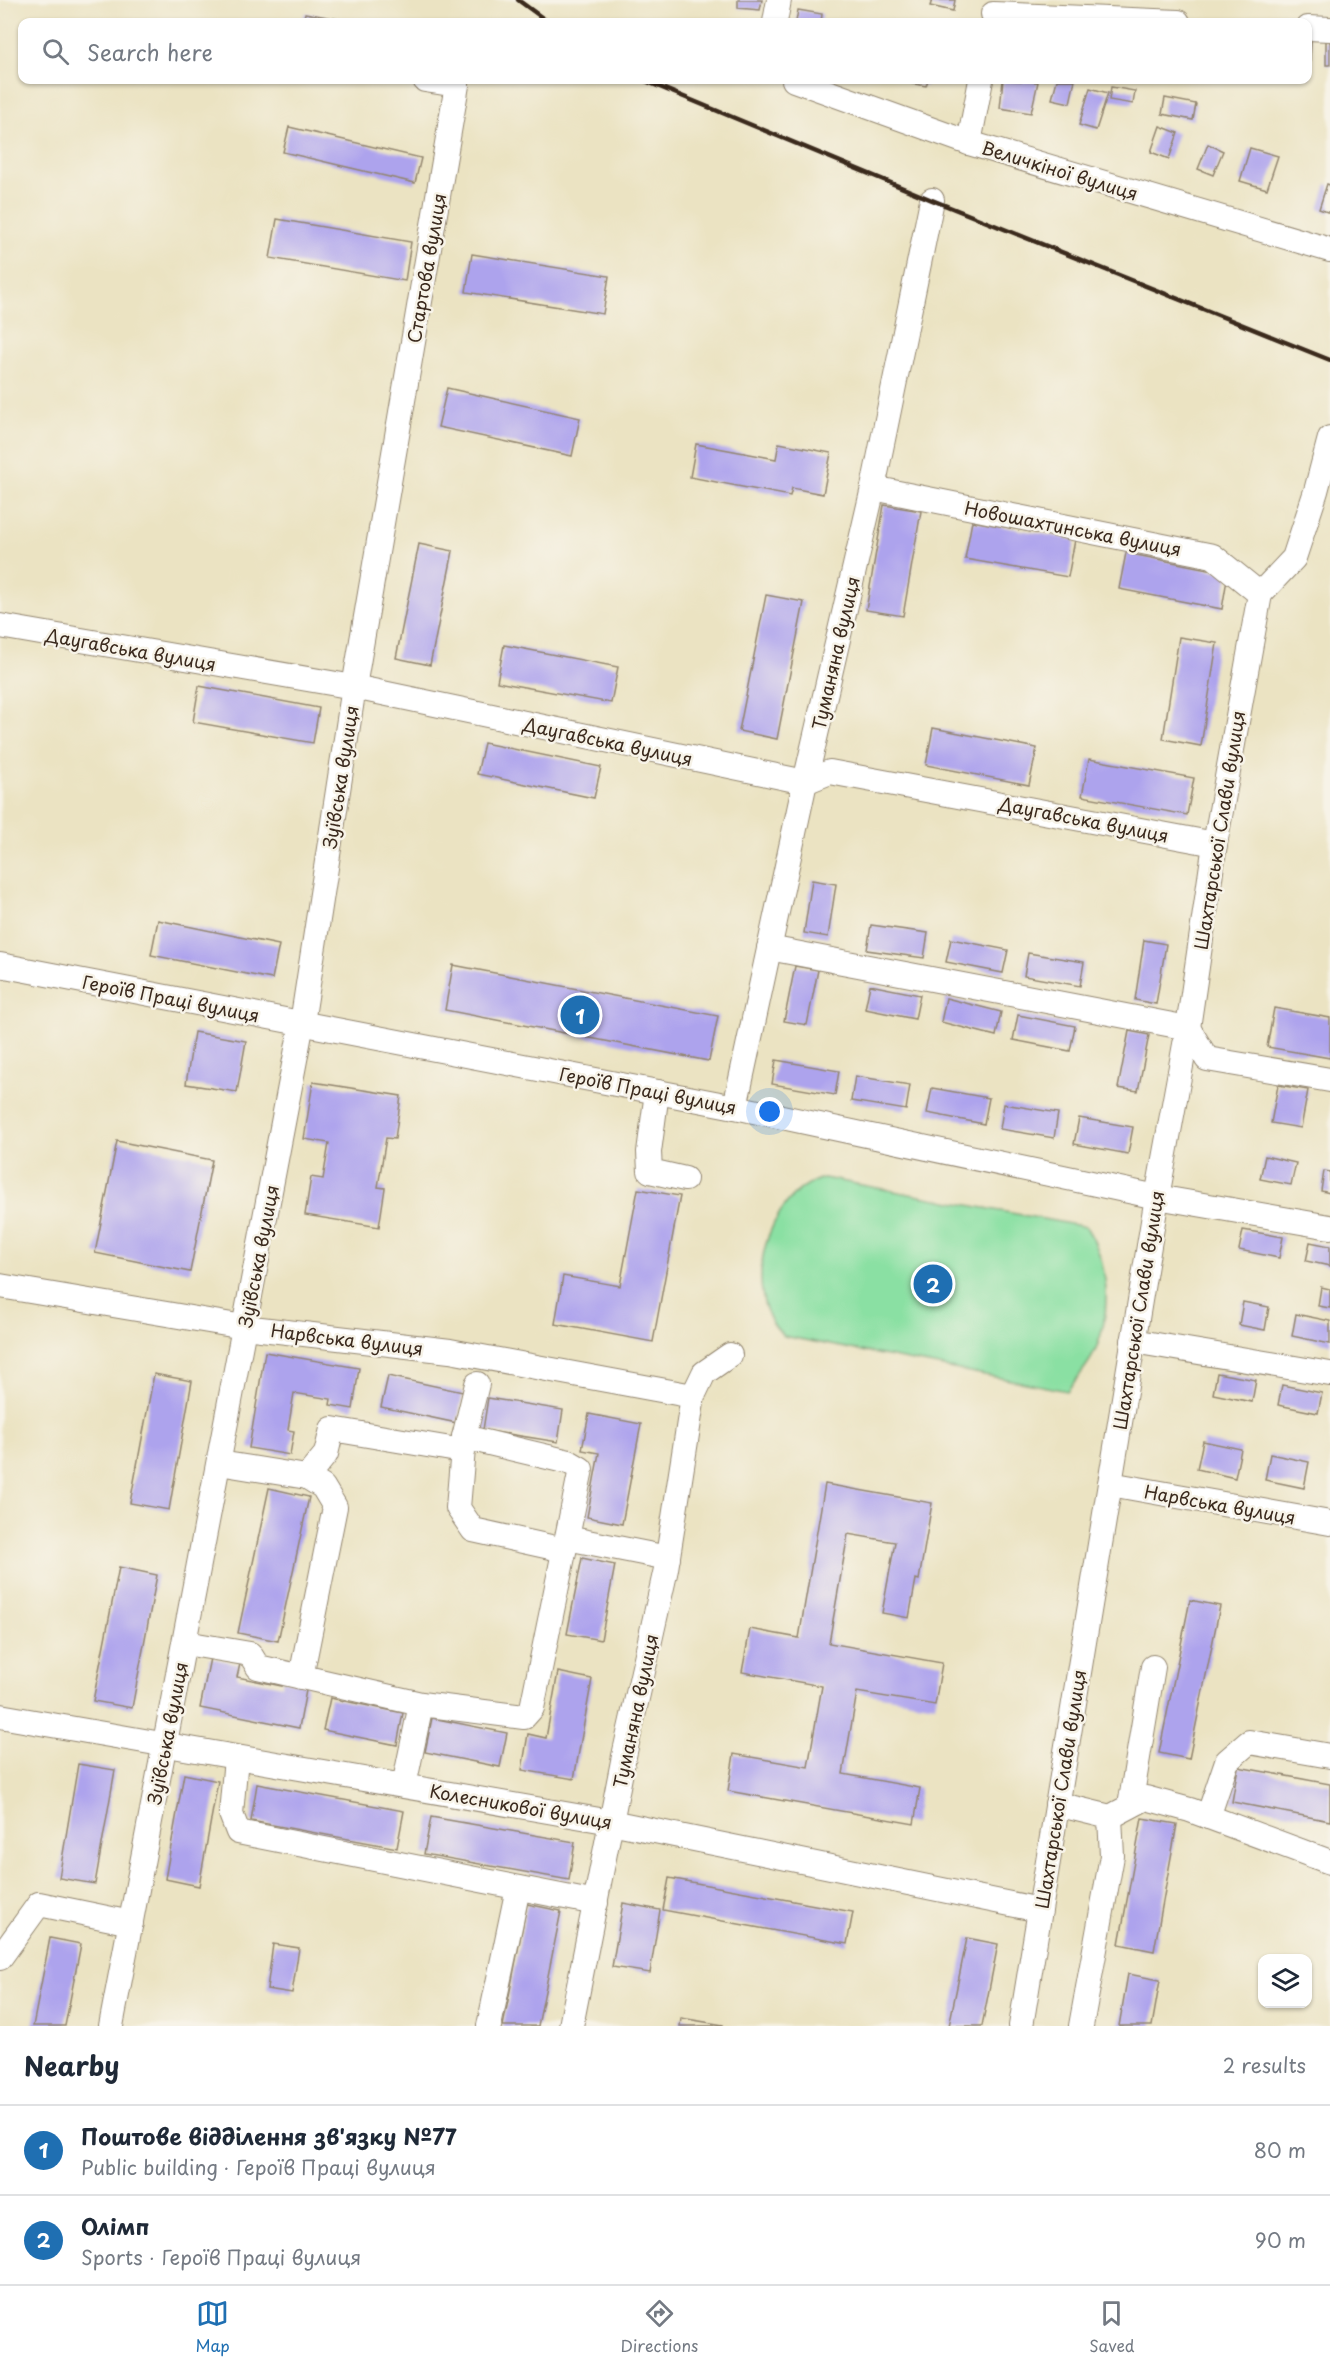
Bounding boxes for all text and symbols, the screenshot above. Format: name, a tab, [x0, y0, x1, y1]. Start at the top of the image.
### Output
search box	[18, 18, 1312, 84]
icon: search	[39, 35, 72, 68]
text: Search here	[87, 35, 213, 68]
street label: Величкіної вулиця	[979, 133, 1141, 207]
street label: Стартова вулиця	[400, 191, 452, 345]
street label: Новошахтинська вулиця	[962, 494, 1184, 562]
street label: Туманяна вулиця	[804, 574, 866, 732]
street label: Даугавська вулиця	[43, 621, 218, 677]
street label: Зуївська вулиця	[315, 703, 365, 851]
street label: Шахтарської Слави вулиця	[1187, 709, 1251, 951]
street label: Даугавська вулиця	[520, 710, 695, 772]
street label: Даугавська вулиця	[996, 789, 1171, 849]
street label: Героїв Праці вулиця	[80, 968, 262, 1028]
pin: 1	[560, 992, 600, 1038]
street label: Героїв Праці вулиця	[557, 1060, 739, 1120]
your location	[755, 1097, 784, 1126]
street label: Зуївська вулиця	[231, 1182, 285, 1330]
street label: Шахтарської Слави вулиця	[1106, 1189, 1170, 1431]
pin: 2	[914, 1262, 952, 1306]
street label: Нарвська вулиця	[269, 1316, 425, 1362]
street label: Нарвська вулиця	[1142, 1477, 1298, 1531]
street label: Туманяна вулиця	[605, 1631, 665, 1791]
street label: Зуївська вулиця	[140, 1659, 194, 1807]
street label: Шахтарської Слави вулиця	[1028, 1668, 1092, 1910]
street label: Колесникової вулиця	[428, 1777, 614, 1835]
map controls	[1258, 1954, 1312, 2008]
button: layers	[1258, 1954, 1312, 2008]
text: Nearby	[24, 2046, 119, 2085]
text: 2 results	[1223, 2050, 1306, 2080]
text: Поштове відділення зв'язку №77	[81, 2119, 456, 2152]
text: 1	[39, 2135, 48, 2165]
text: 80 m	[1254, 2135, 1306, 2165]
text: Public building · Героїв Праці вулиця	[81, 2152, 436, 2182]
text: Олімп	[81, 2209, 149, 2242]
text: 2	[36, 2225, 51, 2255]
text: 90 m	[1255, 2225, 1306, 2255]
text: Sports · Героїв Праці вулиця	[81, 2242, 361, 2272]
tab: Map	[195, 2297, 230, 2357]
tab: Directions	[620, 2297, 698, 2357]
tab: Saved	[1089, 2297, 1135, 2357]

